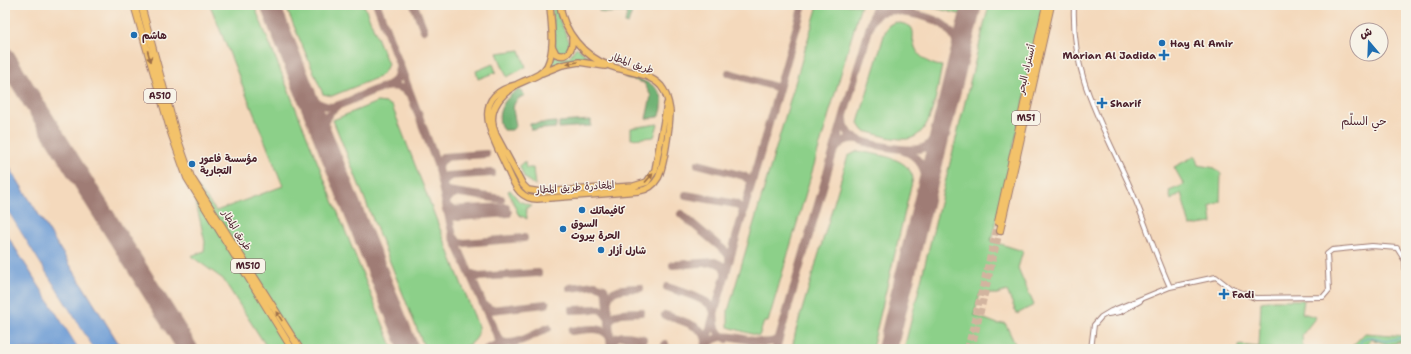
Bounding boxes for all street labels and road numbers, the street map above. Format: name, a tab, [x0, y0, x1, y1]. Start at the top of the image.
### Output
street label: أتستراد البحر	[1014, 42, 1038, 96]
street label: طريق المطار	[607, 49, 656, 77]
road number: A510	[144, 89, 176, 103]
road number: M51	[1012, 111, 1040, 125]
street label: المغادرة طريق المطار	[534, 178, 615, 196]
street label: طريق المطار	[219, 206, 255, 253]
road number: M510	[231, 259, 265, 273]

